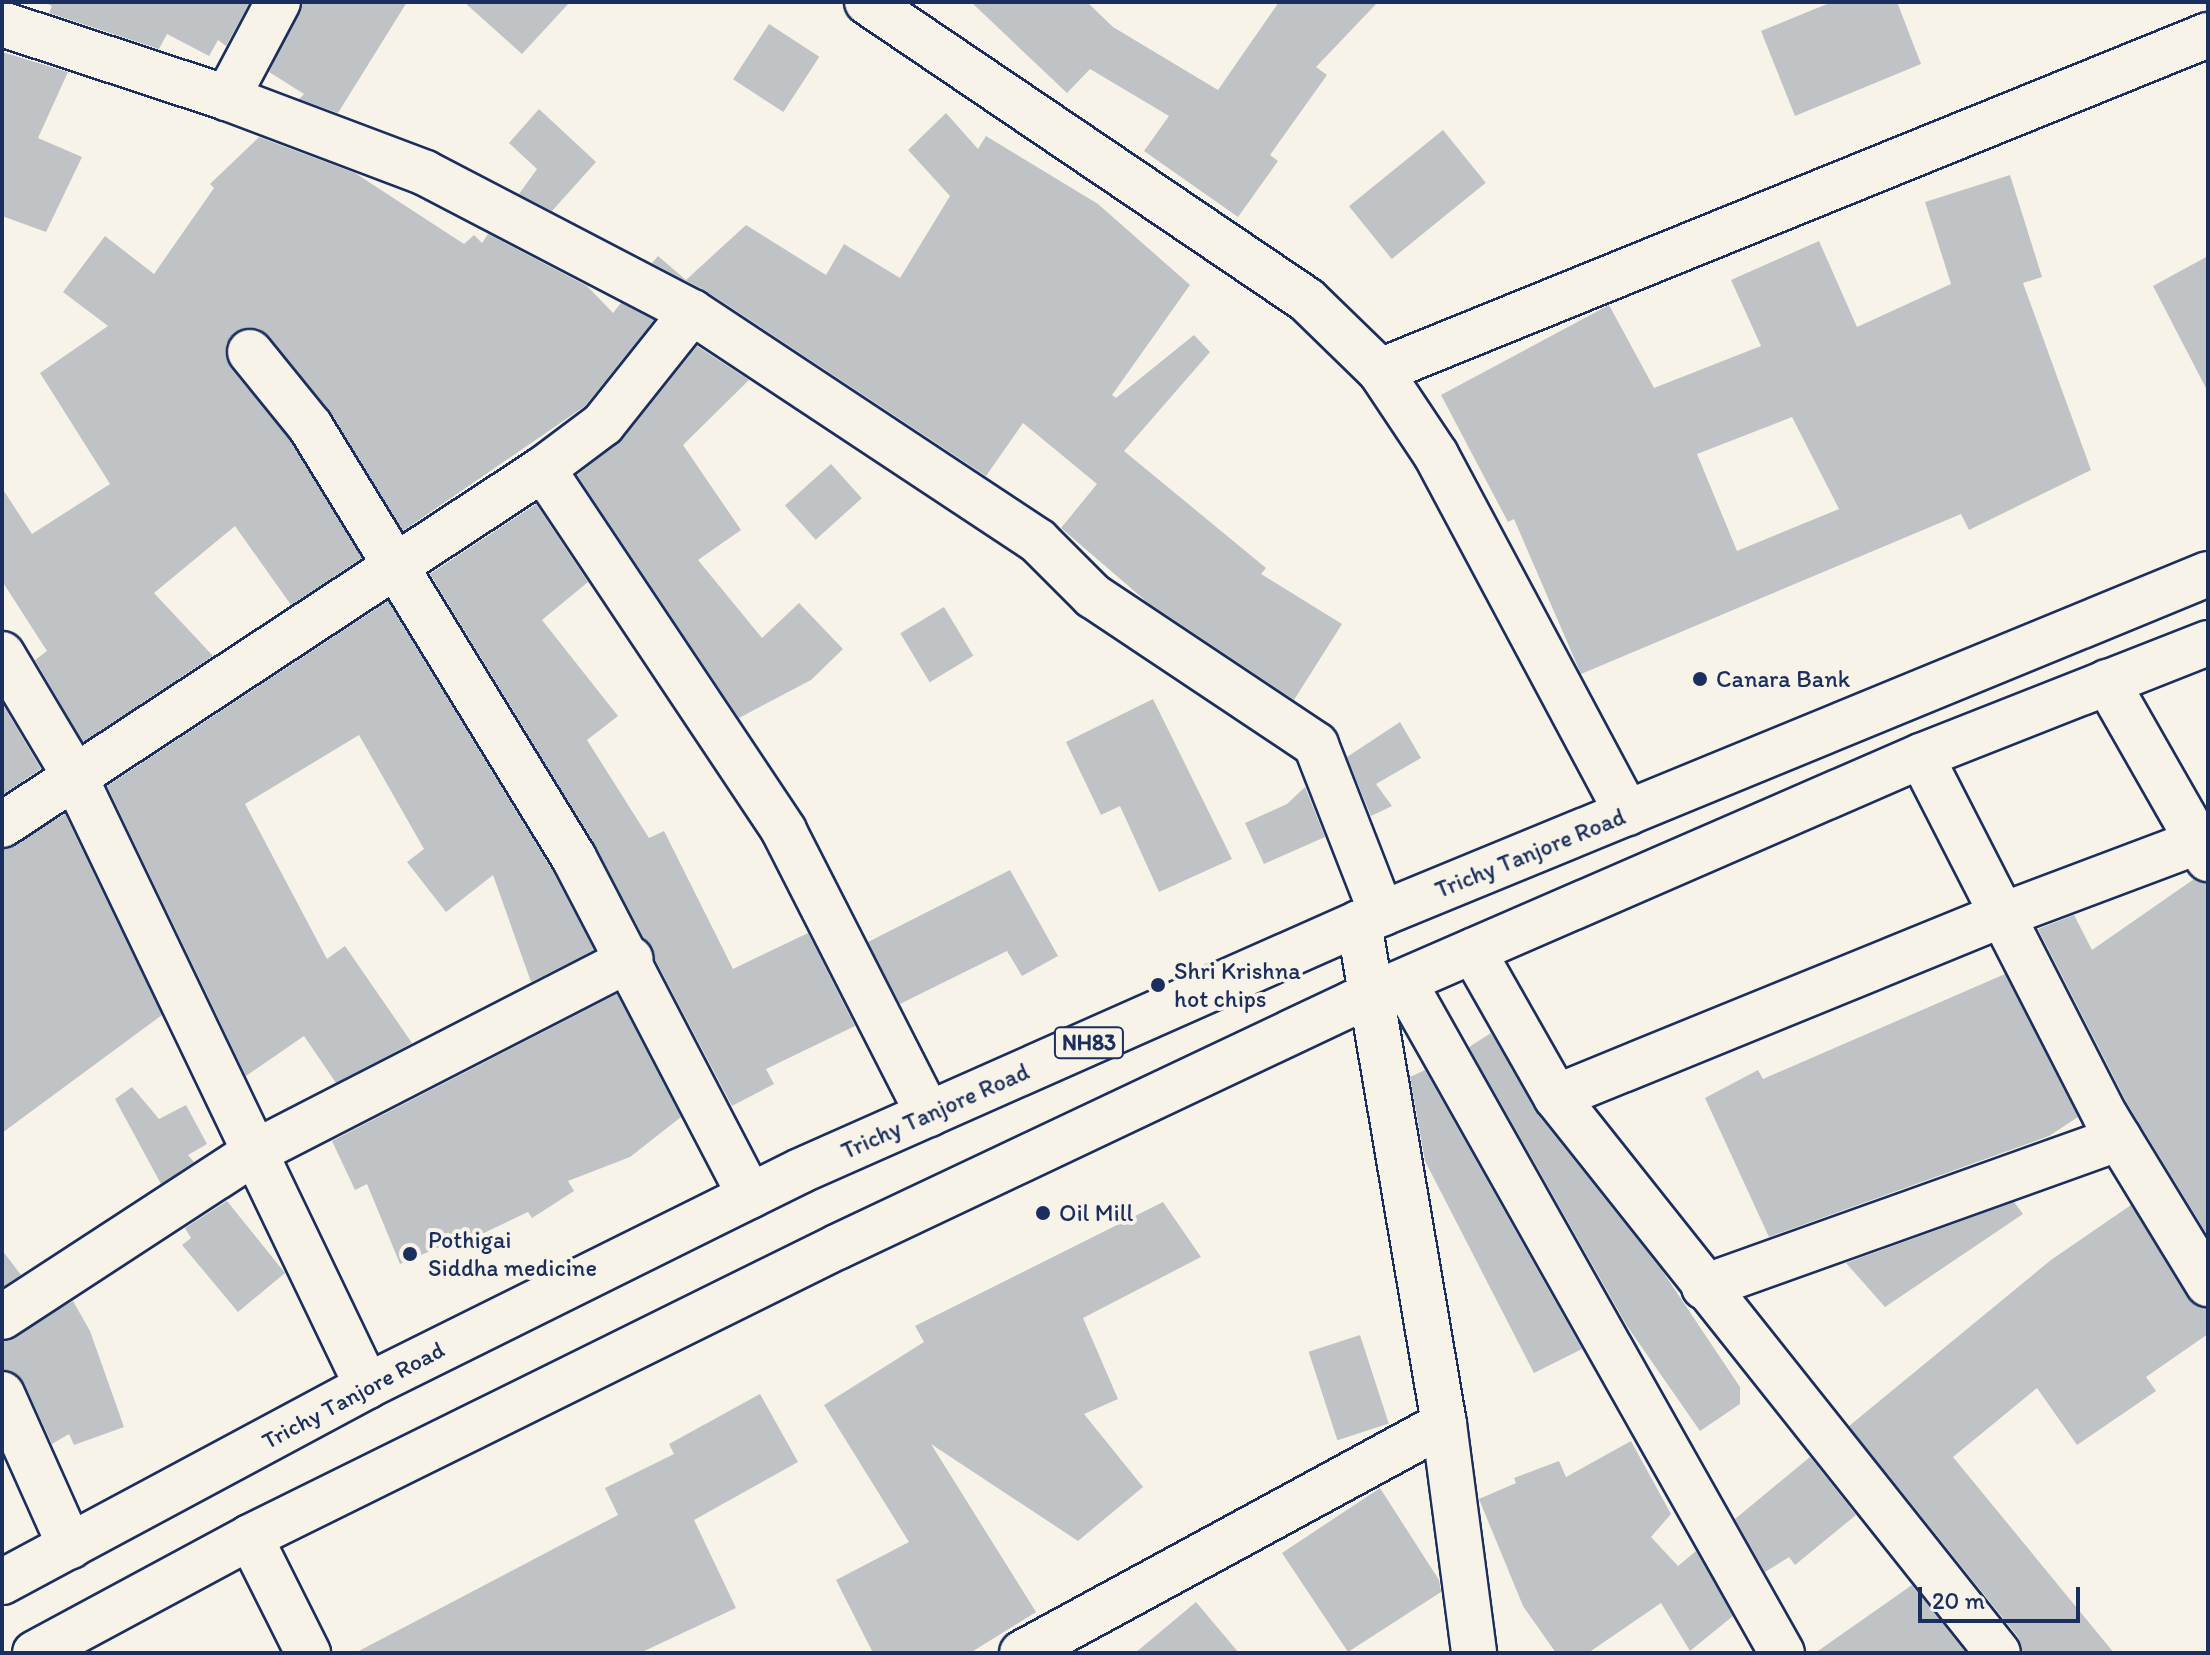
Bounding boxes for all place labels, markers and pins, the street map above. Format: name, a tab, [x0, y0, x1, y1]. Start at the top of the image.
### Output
place label: Canara Bank	[1716, 665, 1850, 693]
marker: Canara Bank	[1691, 670, 1709, 688]
place label: Shri Krishna hot chips	[1174, 957, 1301, 1013]
marker: Shri Krishna hot chips	[1149, 976, 1167, 994]
place label: Oil Mill	[1059, 1199, 1133, 1227]
marker: Oil Mill	[1034, 1204, 1052, 1222]
place label: Pothigai Siddha medicine	[428, 1226, 597, 1282]
marker: Pothigai Siddha medicine	[399, 1243, 421, 1265]

